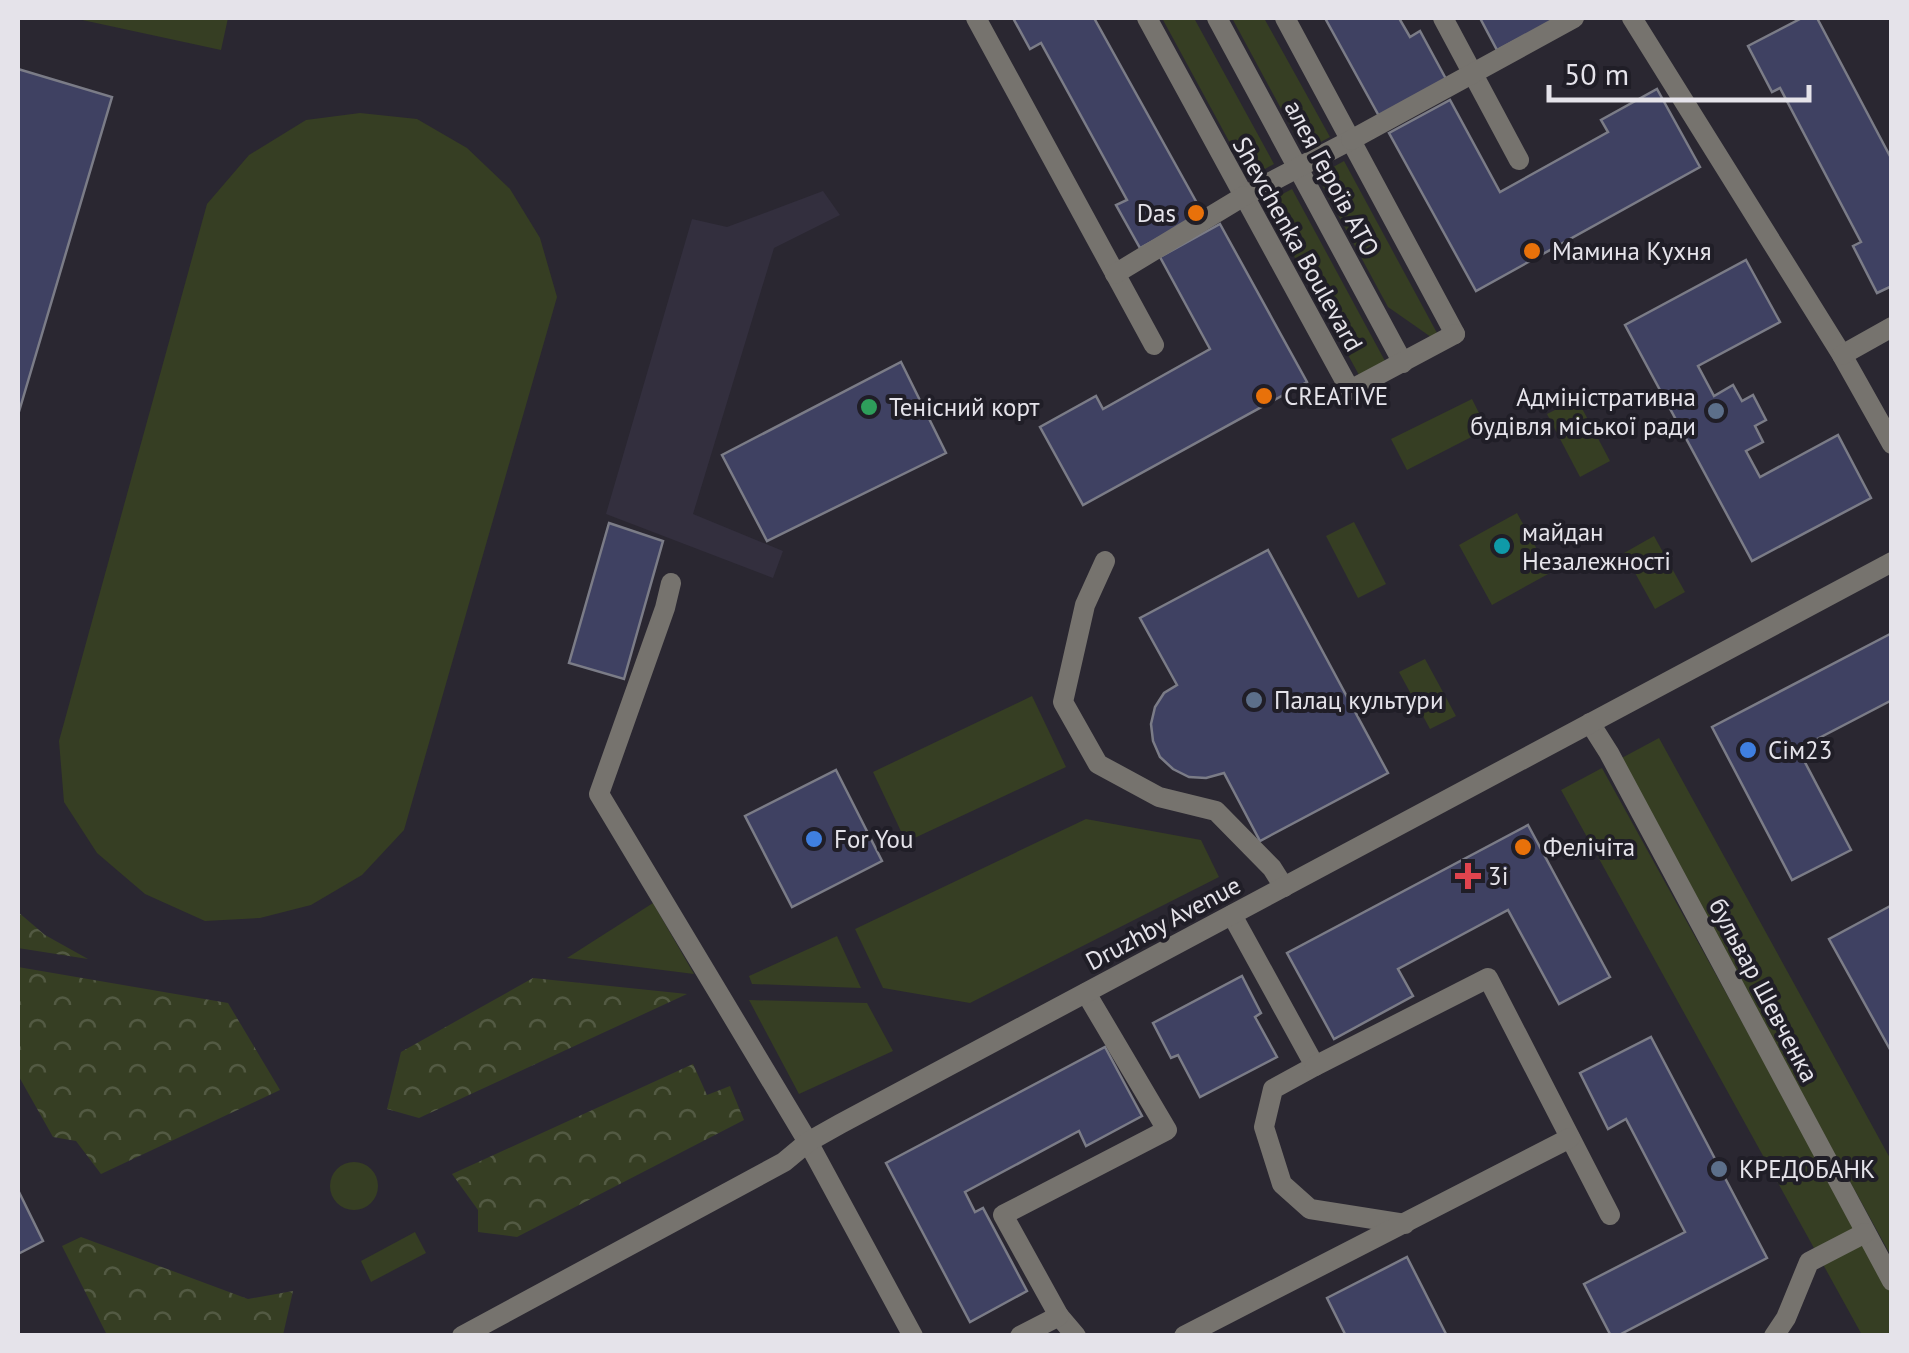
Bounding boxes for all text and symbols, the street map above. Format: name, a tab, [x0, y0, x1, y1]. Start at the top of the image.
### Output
scale bar	[1549, 40, 1809, 102]
text: 50 m	[1564, 54, 1629, 93]
street label: алея Героїв АТО	[1277, 94, 1387, 262]
street label: Shevchenka Boulevard	[1226, 131, 1370, 357]
place label: Das	[1137, 197, 1176, 229]
marker: Das	[1185, 202, 1207, 224]
place label: Мамина Кухня	[1552, 235, 1712, 267]
marker: Мамина Кухня	[1521, 240, 1543, 262]
place label: CREATIVE	[1284, 380, 1388, 412]
place label: Адміністративна будівля міської ради	[1470, 381, 1696, 442]
marker: CREATIVE	[1253, 385, 1275, 407]
place label: Тенісний корт	[889, 391, 1040, 423]
marker: Тенісний корт	[858, 396, 880, 418]
marker: Адміністративна будівля міської ради	[1705, 400, 1727, 422]
place label: майдан Незалежності	[1522, 516, 1671, 577]
marker: майдан Незалежності	[1491, 535, 1513, 557]
place label: Палац культури	[1274, 684, 1444, 716]
marker: Палац культури	[1243, 689, 1265, 711]
place label: Сім23	[1768, 734, 1832, 766]
marker: Сім23	[1737, 739, 1759, 761]
place label: For You	[834, 823, 913, 855]
marker: For You	[803, 828, 825, 850]
place label: Фелічіта	[1543, 831, 1635, 863]
marker: Фелічіта	[1512, 836, 1534, 858]
place label: 3i	[1488, 860, 1508, 892]
marker: 3i	[1457, 865, 1479, 887]
street label: Druzhby Avenue	[1080, 869, 1246, 977]
street label: бульвар Шевченка	[1702, 893, 1826, 1087]
place label: КРЕДОБАНК	[1739, 1153, 1875, 1185]
marker: КРЕДОБАНК	[1708, 1158, 1730, 1180]

